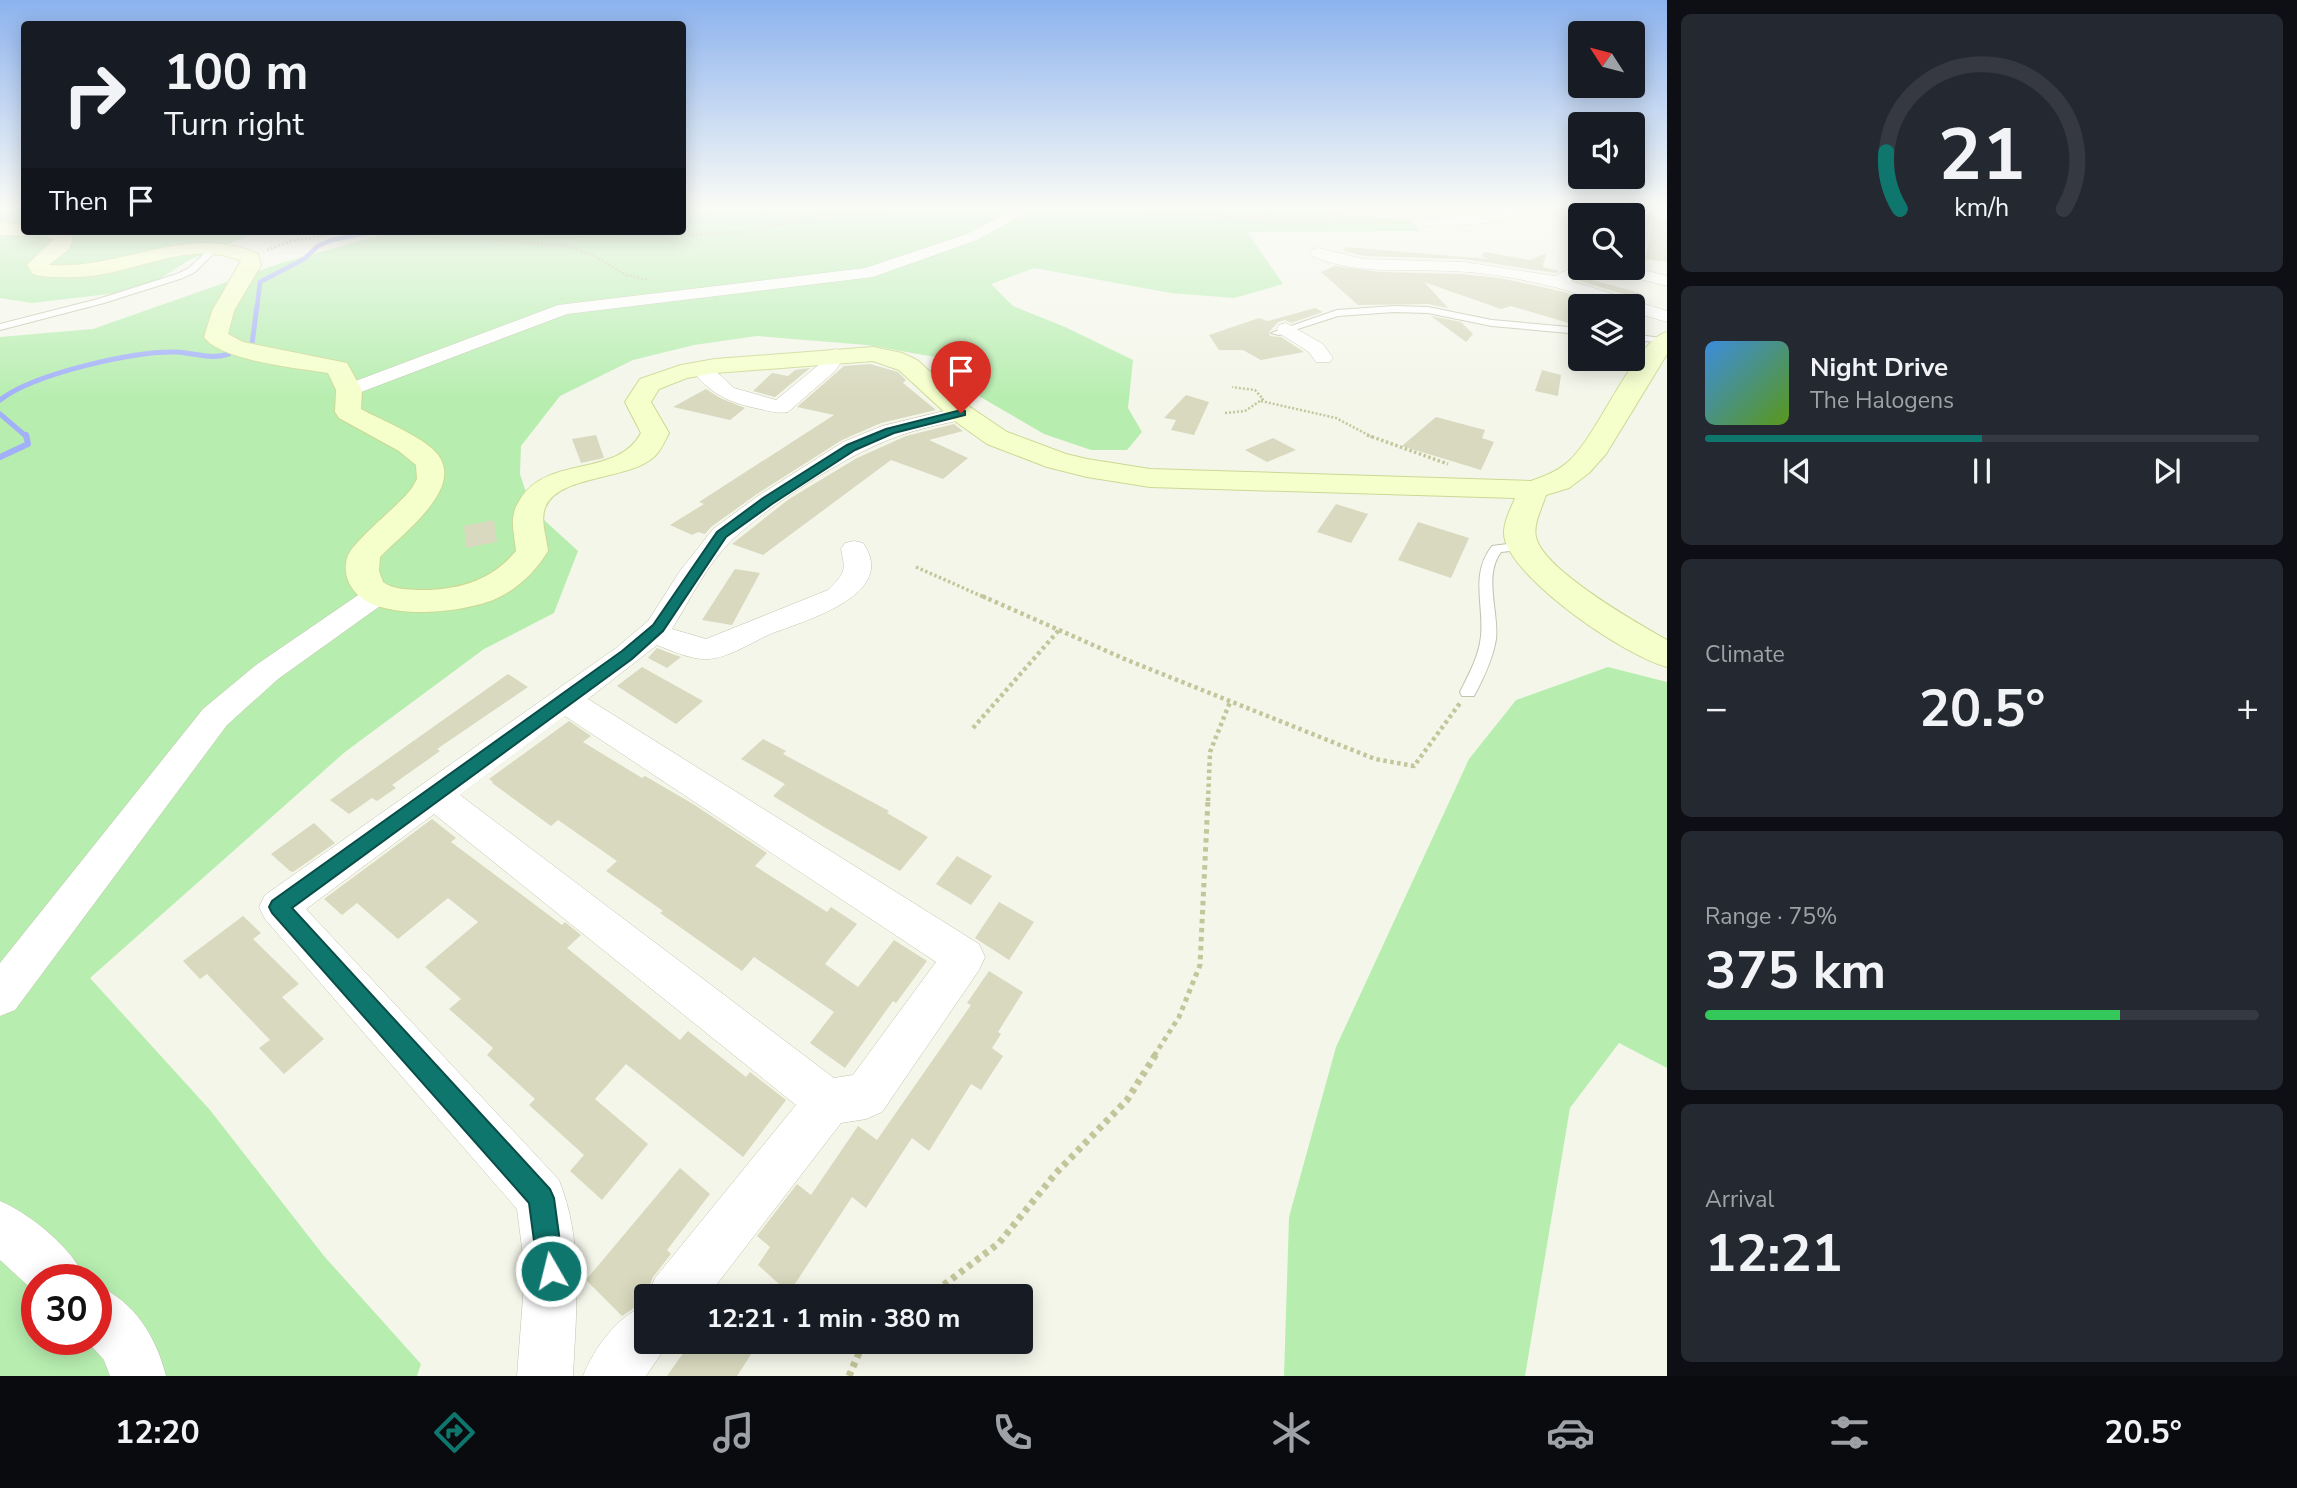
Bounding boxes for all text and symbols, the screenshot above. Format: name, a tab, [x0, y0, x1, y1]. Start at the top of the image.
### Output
north arrow	[1568, 21, 1645, 98]
map controls	[1568, 21, 1645, 371]
text: 100 m	[164, 39, 308, 106]
icon: right	[49, 49, 140, 140]
text: Turn right	[164, 103, 304, 146]
text: 21	[1938, 106, 2026, 206]
button: sound	[1568, 112, 1645, 189]
icon: arrive	[122, 182, 160, 220]
text: Then	[49, 184, 108, 219]
text: km/h	[1954, 191, 2010, 225]
button: search	[1568, 203, 1645, 280]
button: layers	[1568, 294, 1645, 371]
pin	[931, 341, 991, 413]
text: Night Drive	[1810, 350, 1948, 385]
icon: arrive	[942, 352, 980, 390]
text: The Halogens	[1810, 385, 1954, 416]
icon: previous	[1778, 452, 1816, 490]
icon: pause	[1963, 452, 2001, 490]
icon: next	[2148, 452, 2186, 490]
text: Climate	[1705, 639, 1785, 670]
text: 20.5°	[1919, 673, 2045, 744]
text: −	[1705, 683, 1728, 734]
text: +	[2236, 683, 2259, 734]
text: Range · 75%	[1705, 901, 1837, 932]
text: 375 km	[1705, 935, 1886, 1006]
text: Arrival	[1705, 1184, 1774, 1215]
text: 12:21	[1705, 1218, 1843, 1289]
position arrow	[514, 1234, 588, 1308]
speed limit sign: 30	[21, 1264, 112, 1355]
text: 12:21 · 1 min · 380 m	[707, 1301, 960, 1336]
icon: directions	[430, 1408, 479, 1457]
icon: music	[709, 1408, 758, 1457]
icon: phone	[988, 1408, 1037, 1457]
icon: climate	[1267, 1408, 1316, 1457]
icon: car	[1546, 1408, 1595, 1457]
icon: filters	[1825, 1408, 1874, 1457]
text: 12:20	[115, 1411, 200, 1454]
text: 20.5°	[2104, 1411, 2182, 1454]

